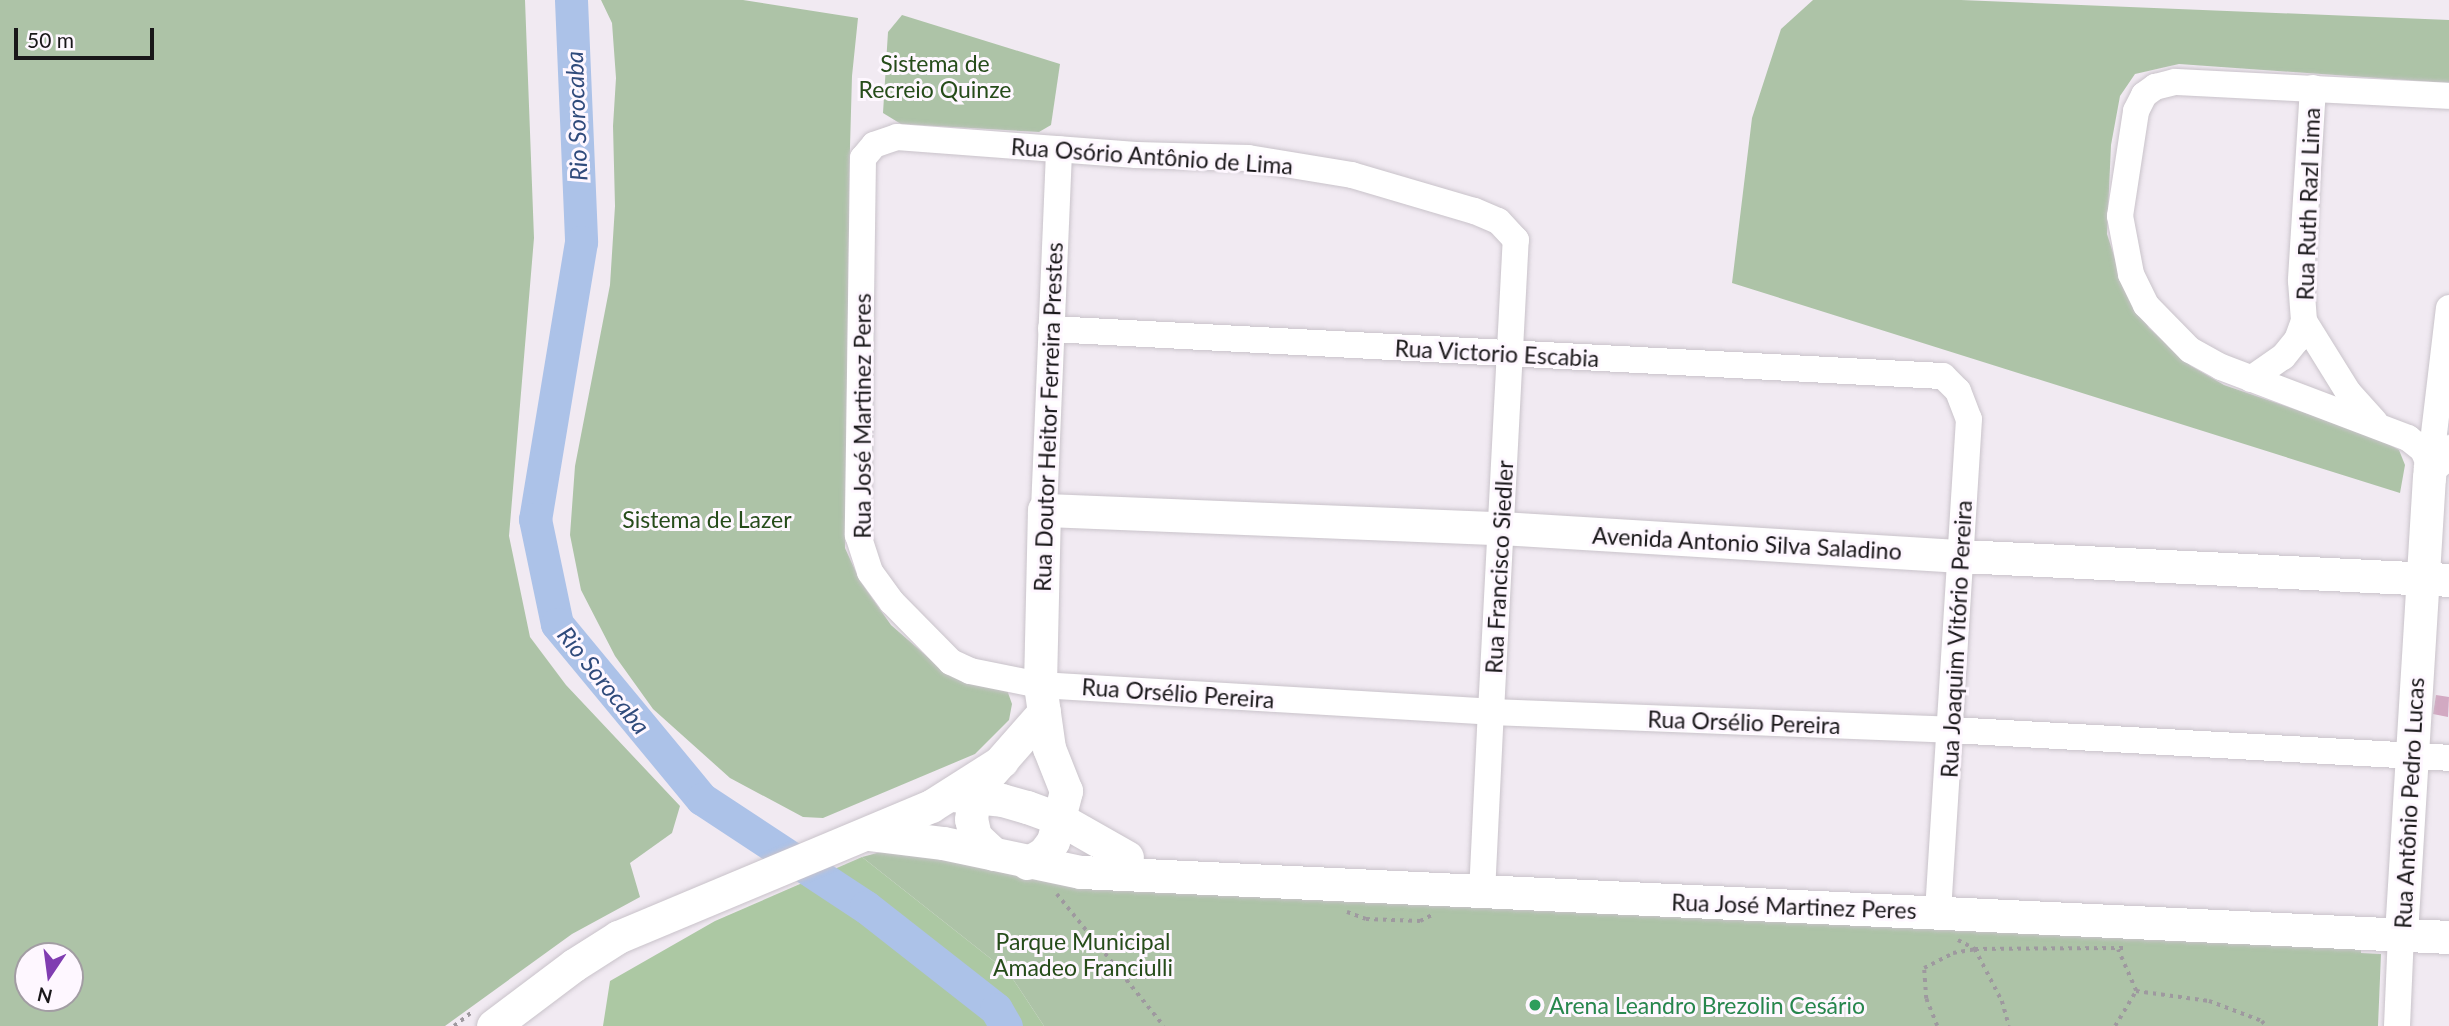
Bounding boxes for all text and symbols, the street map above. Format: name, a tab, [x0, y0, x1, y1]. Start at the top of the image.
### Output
scale bar	[18, 14, 158, 58]
text: 50 m	[27, 27, 74, 52]
park label: Sistema de Recreio Quinze	[858, 49, 1012, 103]
water label: Rio Sorocaba	[559, 50, 593, 182]
street label: Rua Ruth Razl Lima	[2291, 107, 2325, 301]
street label: Rua Osório Antônio de Lima	[1010, 132, 1294, 180]
street label: Rua Doutor Heitor Ferreira Prestes	[1028, 241, 1068, 593]
street label: Rua José Martinez Peres	[848, 293, 876, 539]
street label: Rua Victorio Escabia	[1394, 334, 1600, 372]
street label: Rua Francisco Siedler	[1480, 460, 1518, 674]
street label: Rua Joaquim Vitório Pereira	[1935, 499, 1977, 779]
park label: Sistema de Lazer	[622, 505, 792, 533]
street label: Avenida Antonio Silva Saladino	[1591, 521, 1903, 565]
water label: Rio Sorocaba	[552, 620, 656, 740]
street label: Rua Orsélio Pereira	[1081, 672, 1275, 714]
street label: Rua Antônio Pedro Lucas	[2389, 676, 2429, 930]
street label: Rua Orsélio Pereira	[1647, 705, 1841, 739]
street label: Rua José Martinez Peres	[1671, 888, 1917, 924]
park label: Parque Municipal Amadeo Franciulli	[993, 927, 1173, 981]
north arrow	[14, 942, 84, 1012]
text: N	[35, 983, 54, 1009]
place label: Arena Leandro Brezolin Cesário	[1549, 991, 1865, 1019]
marker: Arena Leandro Brezolin Cesário	[1527, 997, 1543, 1013]

